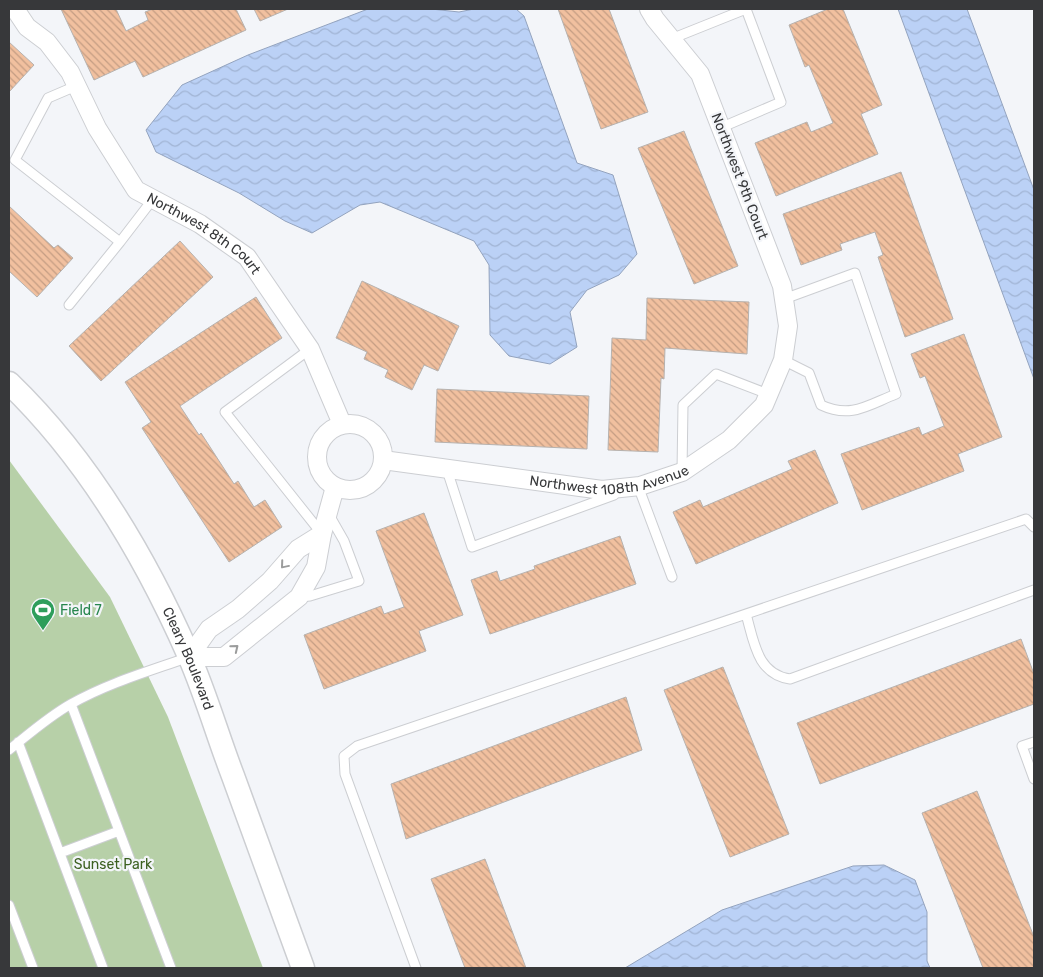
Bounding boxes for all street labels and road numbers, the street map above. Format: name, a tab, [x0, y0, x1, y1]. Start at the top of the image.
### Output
street label: Northwest 9th Court	[708, 110, 772, 242]
street label: Northwest 8th Court	[144, 189, 264, 278]
street label: Northwest 108th Avenue	[528, 462, 693, 499]
street label: Cleary Boulevard	[159, 604, 217, 712]

